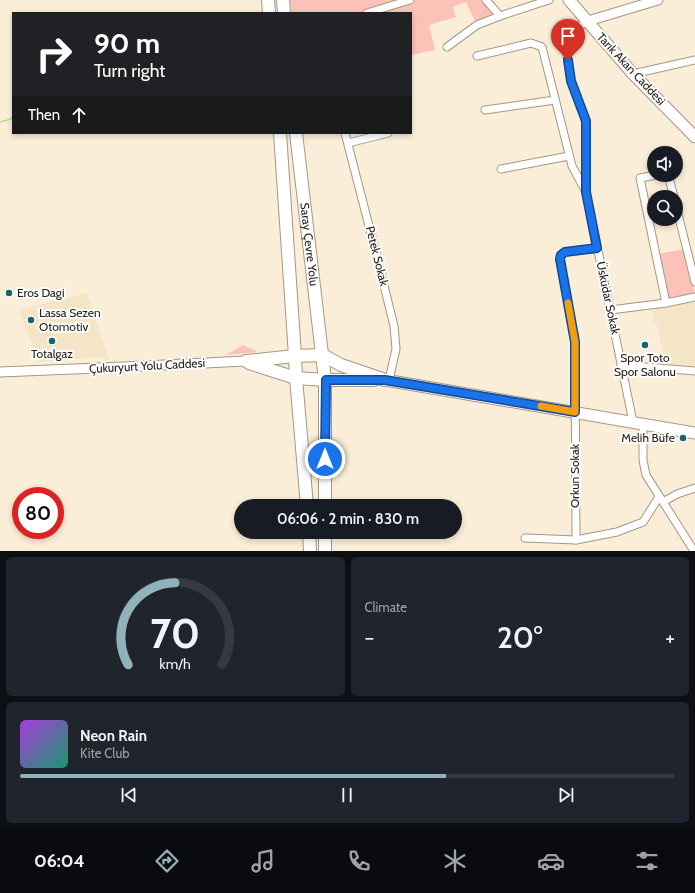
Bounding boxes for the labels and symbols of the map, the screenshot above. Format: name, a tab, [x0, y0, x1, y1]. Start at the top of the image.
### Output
pin	[551, 19, 585, 60]
street label: Tarık Akan Caddesi	[594, 29, 669, 108]
street label: Saray Çevre Yolu	[297, 202, 322, 287]
street label: Petek Sokak	[363, 224, 392, 288]
street label: Üsküdar Sokak	[593, 260, 624, 336]
place label: Eros Dagi	[17, 285, 65, 300]
marker: Eros Dagi	[4, 288, 14, 298]
place label: Lassa Sezen Otomotiv	[39, 305, 101, 334]
marker: Lassa Sezen Otomotiv	[26, 315, 36, 325]
marker: Totalgaz	[47, 336, 57, 346]
marker: Spor Toto Spor Salonu	[640, 340, 650, 350]
place label: Totalgaz	[31, 346, 73, 361]
place label: Spor Toto Spor Salonu	[614, 350, 676, 379]
street label: Çukuryurt Yolu Caddesi	[89, 355, 205, 376]
place label: Melih Büfe	[621, 430, 675, 445]
marker: Melih Büfe	[678, 433, 688, 443]
position arrow	[304, 438, 346, 480]
street label: Orkun Sokak	[567, 443, 582, 508]
speed limit sign: 80	[12, 487, 64, 539]

